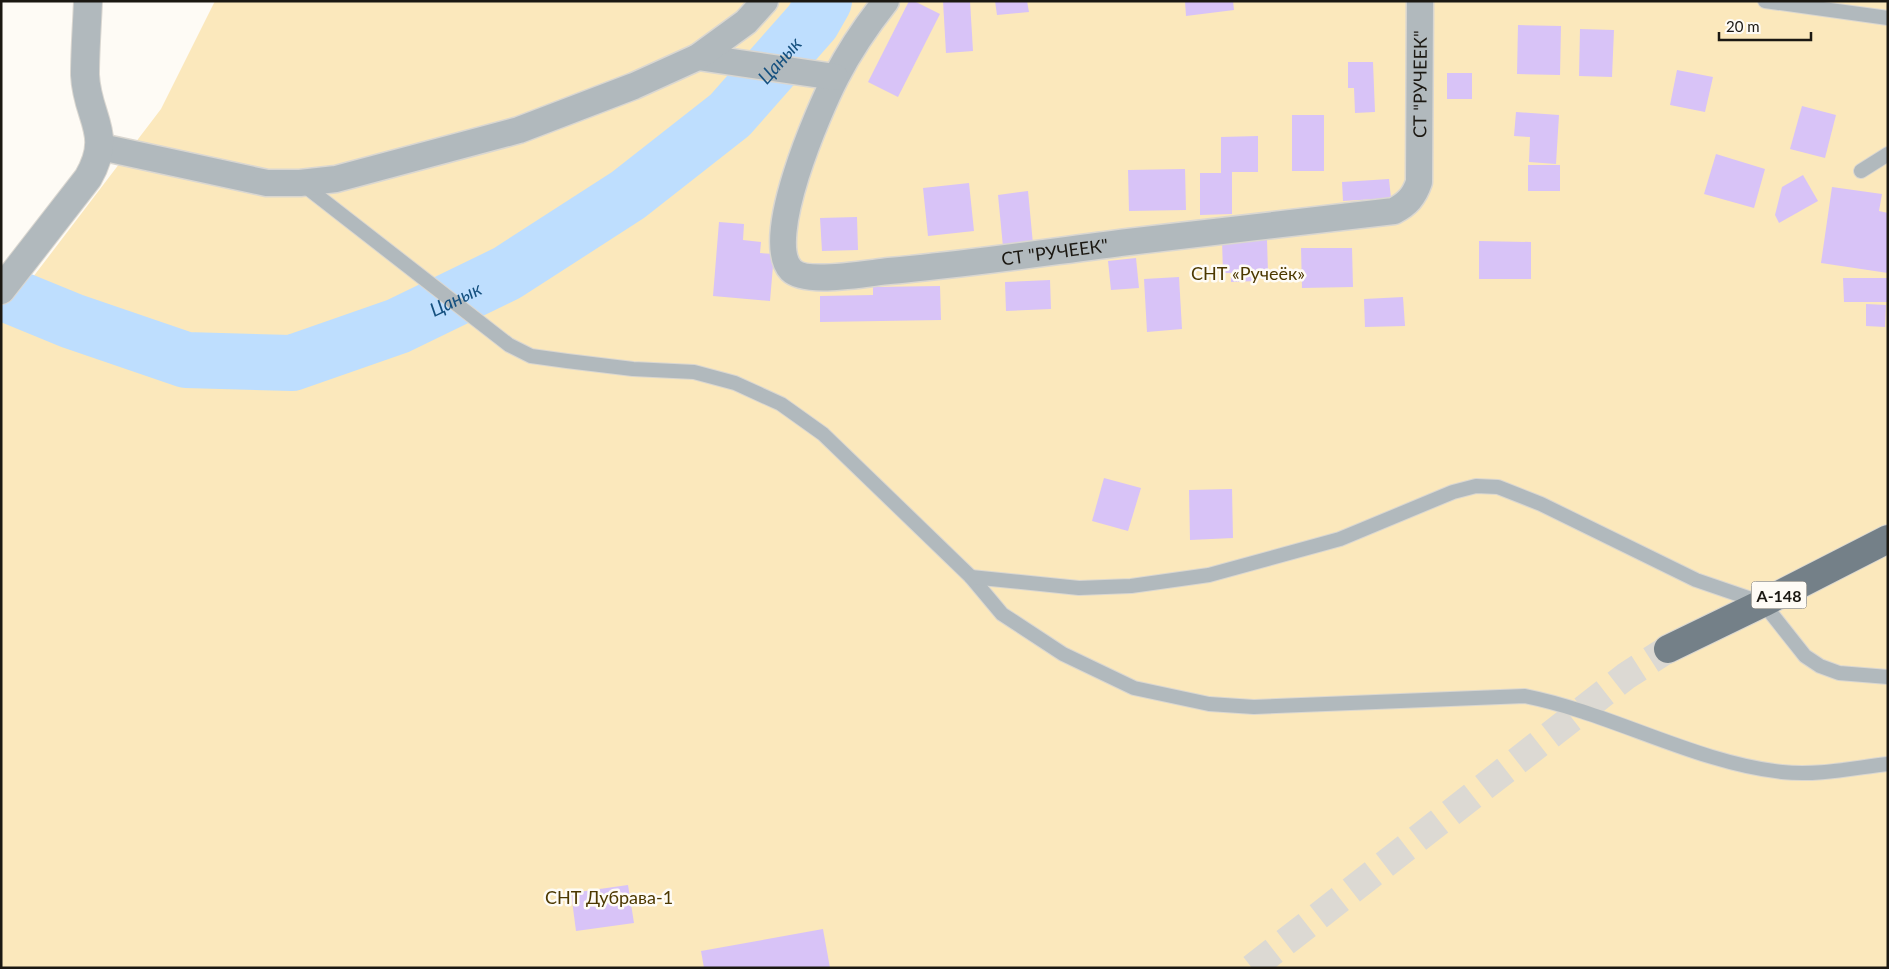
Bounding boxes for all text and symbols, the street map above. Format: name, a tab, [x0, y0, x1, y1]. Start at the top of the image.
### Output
scale bar	[1719, 10, 1812, 42]
text: 20 m	[1726, 17, 1760, 35]
street label: СТ "РУЧЕЕК"	[1408, 30, 1431, 138]
water label: Цанык	[752, 31, 806, 88]
street label: СТ "РУЧЕЕК"	[1000, 234, 1109, 269]
park label: СНТ «Ручеёк»	[1191, 262, 1305, 284]
water label: Цанык	[426, 276, 485, 321]
road number: А-148	[1752, 582, 1806, 608]
park label: СНТ Дубрава-1	[545, 886, 673, 908]

